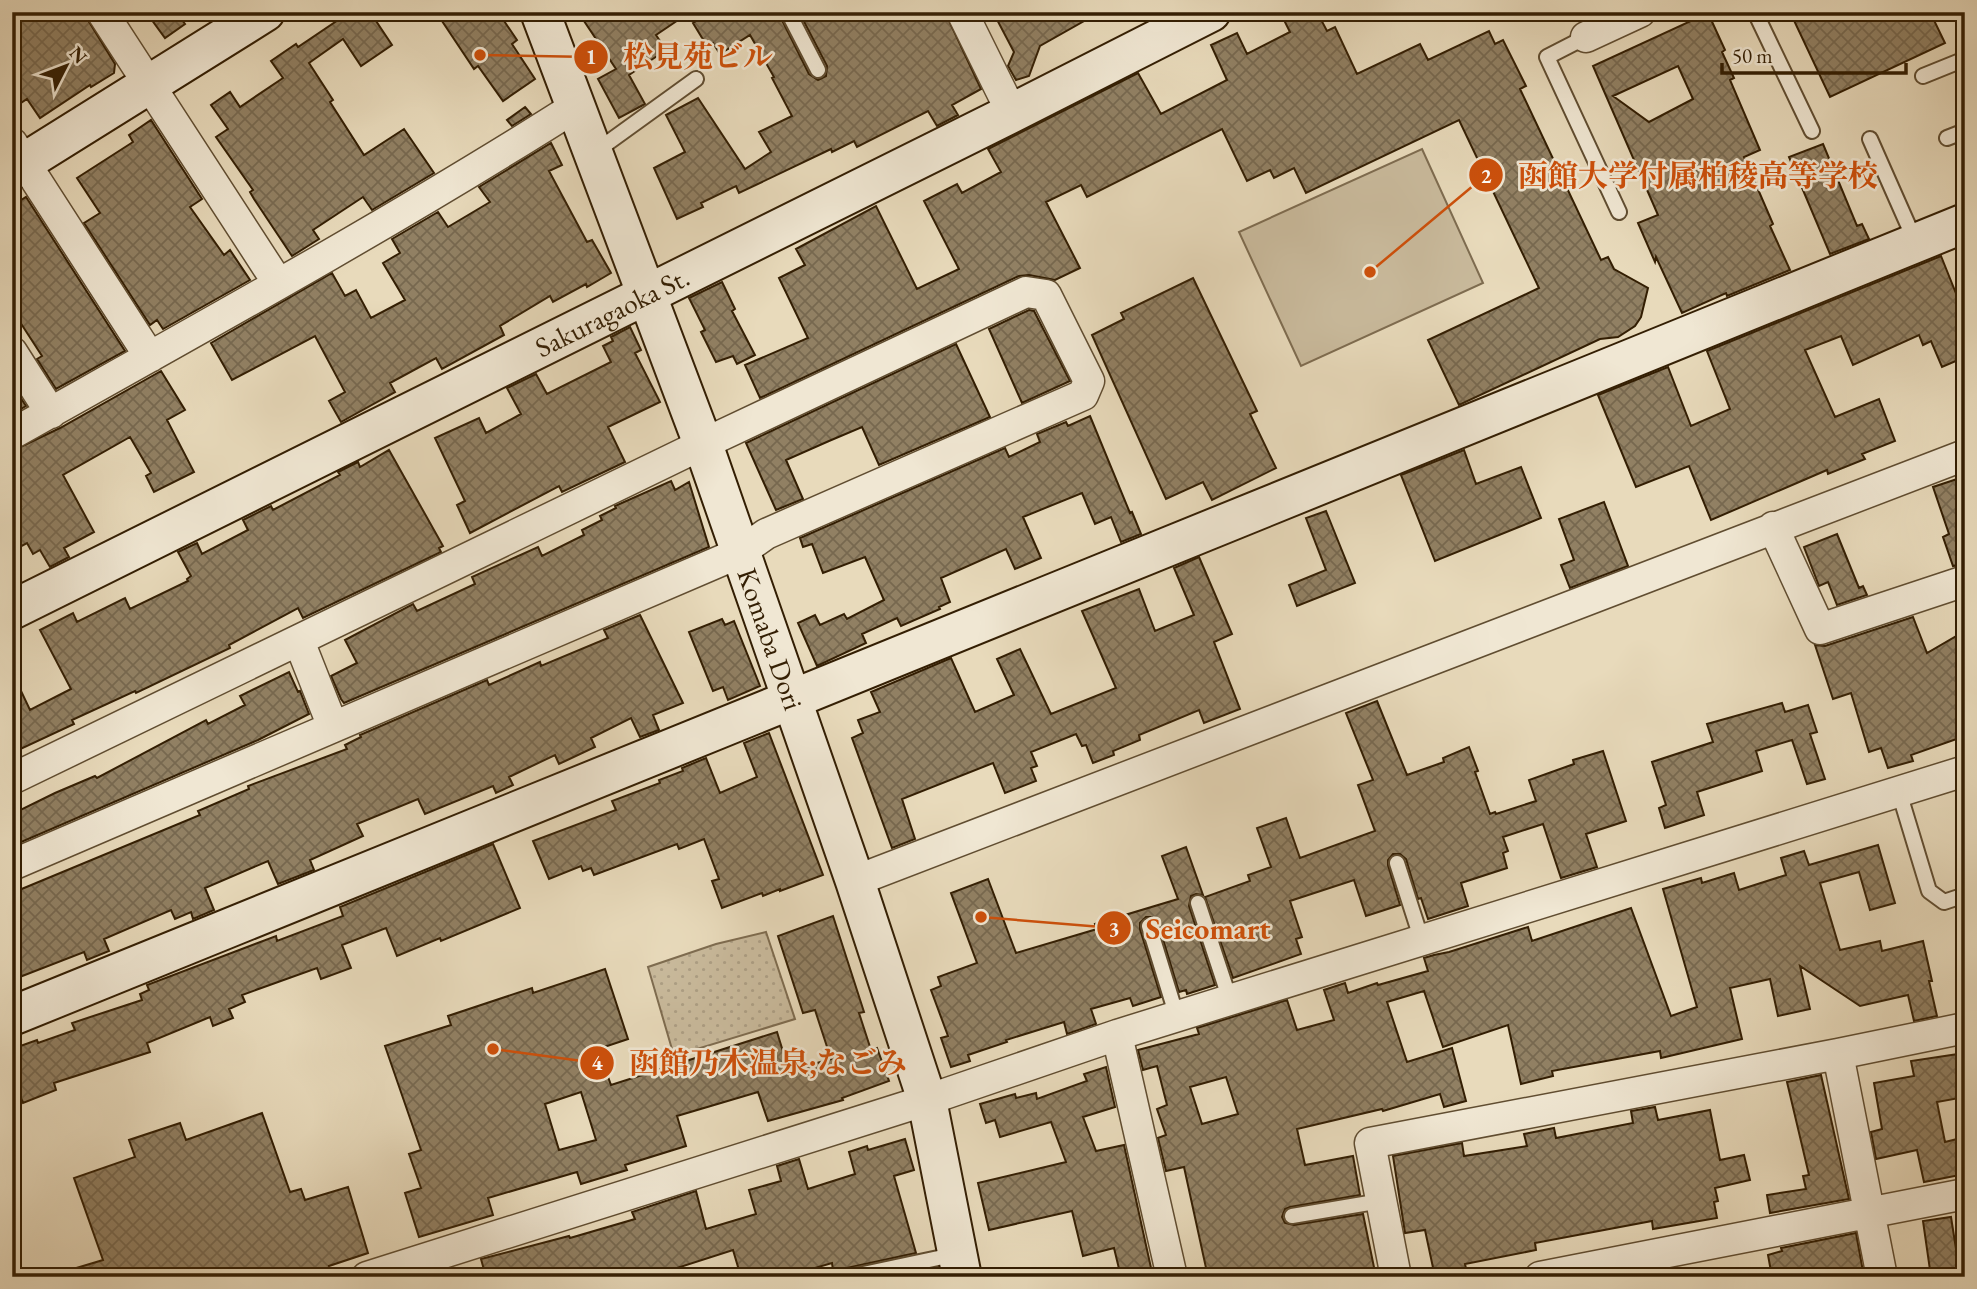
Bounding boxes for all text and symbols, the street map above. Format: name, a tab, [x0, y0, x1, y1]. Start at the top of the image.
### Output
callout: 松見苑ビル	[574, 31, 787, 82]
north arrow	[32, 32, 102, 102]
scale bar	[1722, 32, 1905, 76]
text: 松見苑ビル	[623, 37, 773, 76]
text: N	[64, 41, 93, 70]
text: 50 m	[1732, 42, 1773, 69]
text: 1	[585, 43, 597, 70]
callout: 函館大学付属柏稜高等学校	[1469, 150, 1892, 201]
text: 函館大学付属柏稜高等学校	[1518, 156, 1878, 195]
text: 2	[1480, 162, 1492, 189]
street label: Sakuragaoka St.	[529, 258, 695, 365]
street label: Komaba Dori	[729, 563, 812, 715]
callout: Seicomart	[1097, 903, 1285, 954]
text: Seicomart	[1146, 909, 1271, 948]
text: 3	[1108, 915, 1120, 942]
callout: 函館乃木温泉;なごみ	[580, 1037, 920, 1088]
text: 函館乃木温泉;なごみ	[629, 1043, 907, 1082]
text: 4	[591, 1049, 603, 1076]

